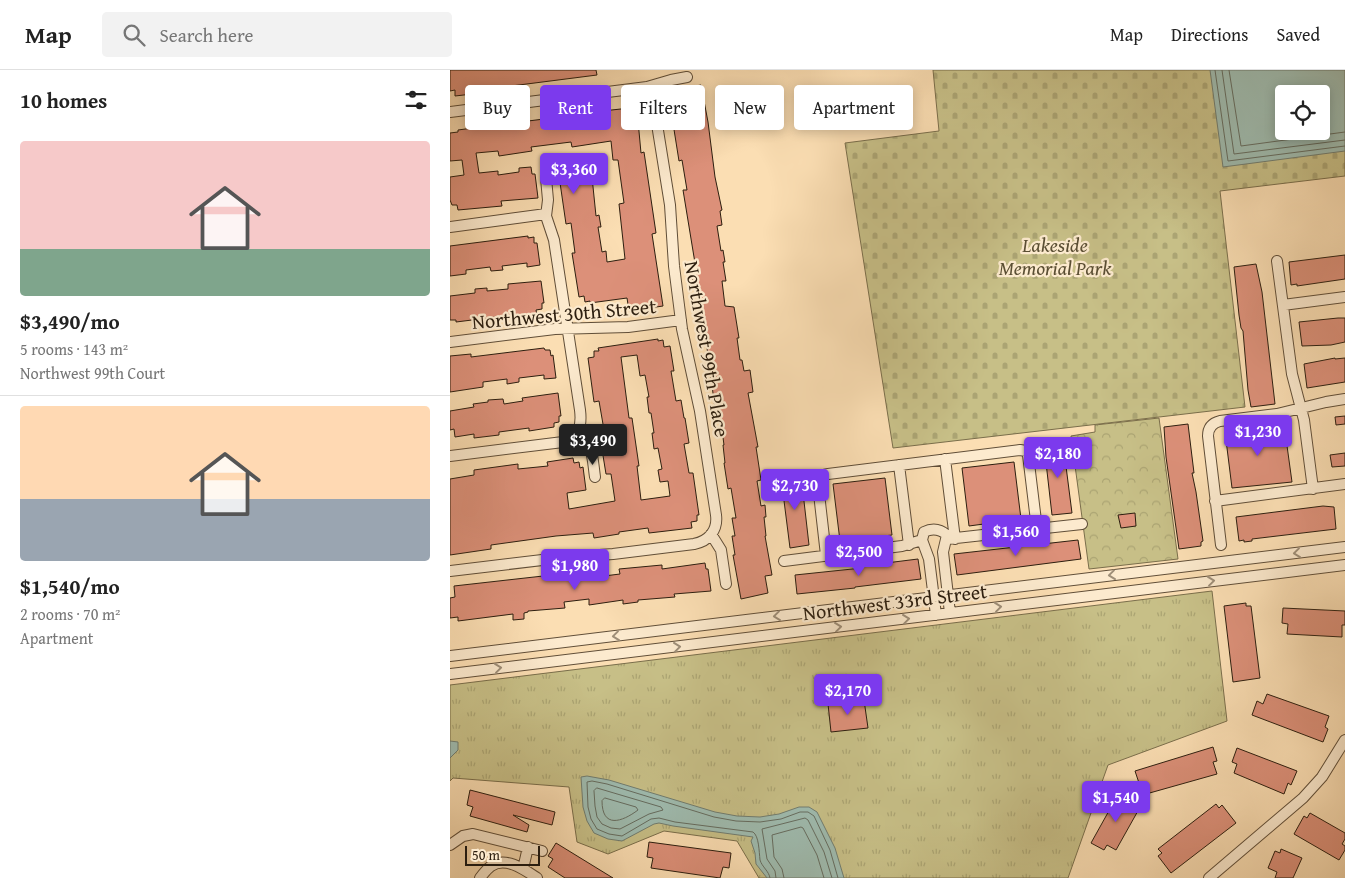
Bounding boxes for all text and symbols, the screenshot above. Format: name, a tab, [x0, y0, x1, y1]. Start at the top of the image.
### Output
search box	[102, 12, 452, 57]
text: Map	[25, 17, 72, 52]
icon: search	[120, 21, 148, 49]
text: Search here	[160, 21, 253, 49]
text: Map	[1110, 21, 1143, 48]
text: Directions	[1171, 21, 1248, 48]
text: Saved	[1276, 21, 1320, 48]
text: 10 homes	[20, 85, 107, 116]
chip: Buy	[465, 85, 530, 130]
chip: Rent	[540, 85, 611, 130]
chip: Filters	[621, 85, 705, 130]
chip: New	[715, 85, 784, 130]
chip: Apartment	[794, 85, 913, 130]
map controls	[1275, 85, 1330, 140]
button: locate	[1275, 85, 1330, 140]
icon: filters	[402, 86, 430, 114]
pin: $3,360	[533, 152, 615, 195]
text: $3,360	[551, 157, 597, 181]
icon: home	[180, 173, 270, 263]
park label: Lakeside Memorial Park	[999, 230, 1112, 282]
street label: Northwest 99th Place	[678, 259, 737, 439]
street label: Northwest 30th Street	[471, 291, 657, 336]
text: $3,490/mo	[20, 306, 120, 337]
text: 5 rooms · 143 m²	[20, 337, 128, 361]
text: Northwest 99th Court	[20, 361, 165, 385]
pin: $1,230	[1217, 414, 1299, 457]
text: $1,230	[1235, 419, 1281, 443]
pin: $3,490	[552, 424, 634, 466]
text: $3,490	[570, 428, 616, 452]
pin: $2,180	[1017, 436, 1099, 479]
icon: home	[180, 439, 270, 529]
text: $2,180	[1035, 441, 1081, 465]
pin: $2,730	[754, 468, 836, 511]
text: $2,730	[772, 473, 818, 497]
pin: $1,560	[975, 514, 1057, 557]
text: $1,560	[993, 519, 1039, 543]
pin: $2,500	[818, 534, 900, 577]
text: $2,500	[836, 539, 882, 563]
one-way arrow	[1292, 547, 1300, 558]
pin: $1,980	[534, 548, 616, 591]
text: $1,980	[552, 553, 598, 577]
one-way arrow	[1108, 570, 1116, 580]
text: $1,540/mo	[20, 571, 120, 602]
street label: Northwest 33rd Street	[801, 576, 989, 627]
one-way arrow	[1207, 576, 1215, 587]
text: 2 rooms · 70 m²	[20, 602, 120, 626]
one-way arrow	[995, 602, 1003, 613]
one-way arrow	[773, 610, 781, 621]
one-way arrow	[902, 614, 910, 625]
one-way arrow	[835, 622, 843, 633]
text: Apartment	[20, 626, 93, 650]
one-way arrow	[611, 630, 619, 641]
one-way arrow	[673, 642, 681, 653]
one-way arrow	[495, 663, 503, 674]
pin: $2,170	[807, 674, 889, 716]
text: $2,170	[825, 678, 871, 702]
pin: $1,540	[1075, 780, 1157, 823]
text: $1,540	[1093, 785, 1139, 809]
scale bar	[465, 843, 540, 866]
text: 50 m	[472, 845, 500, 865]

